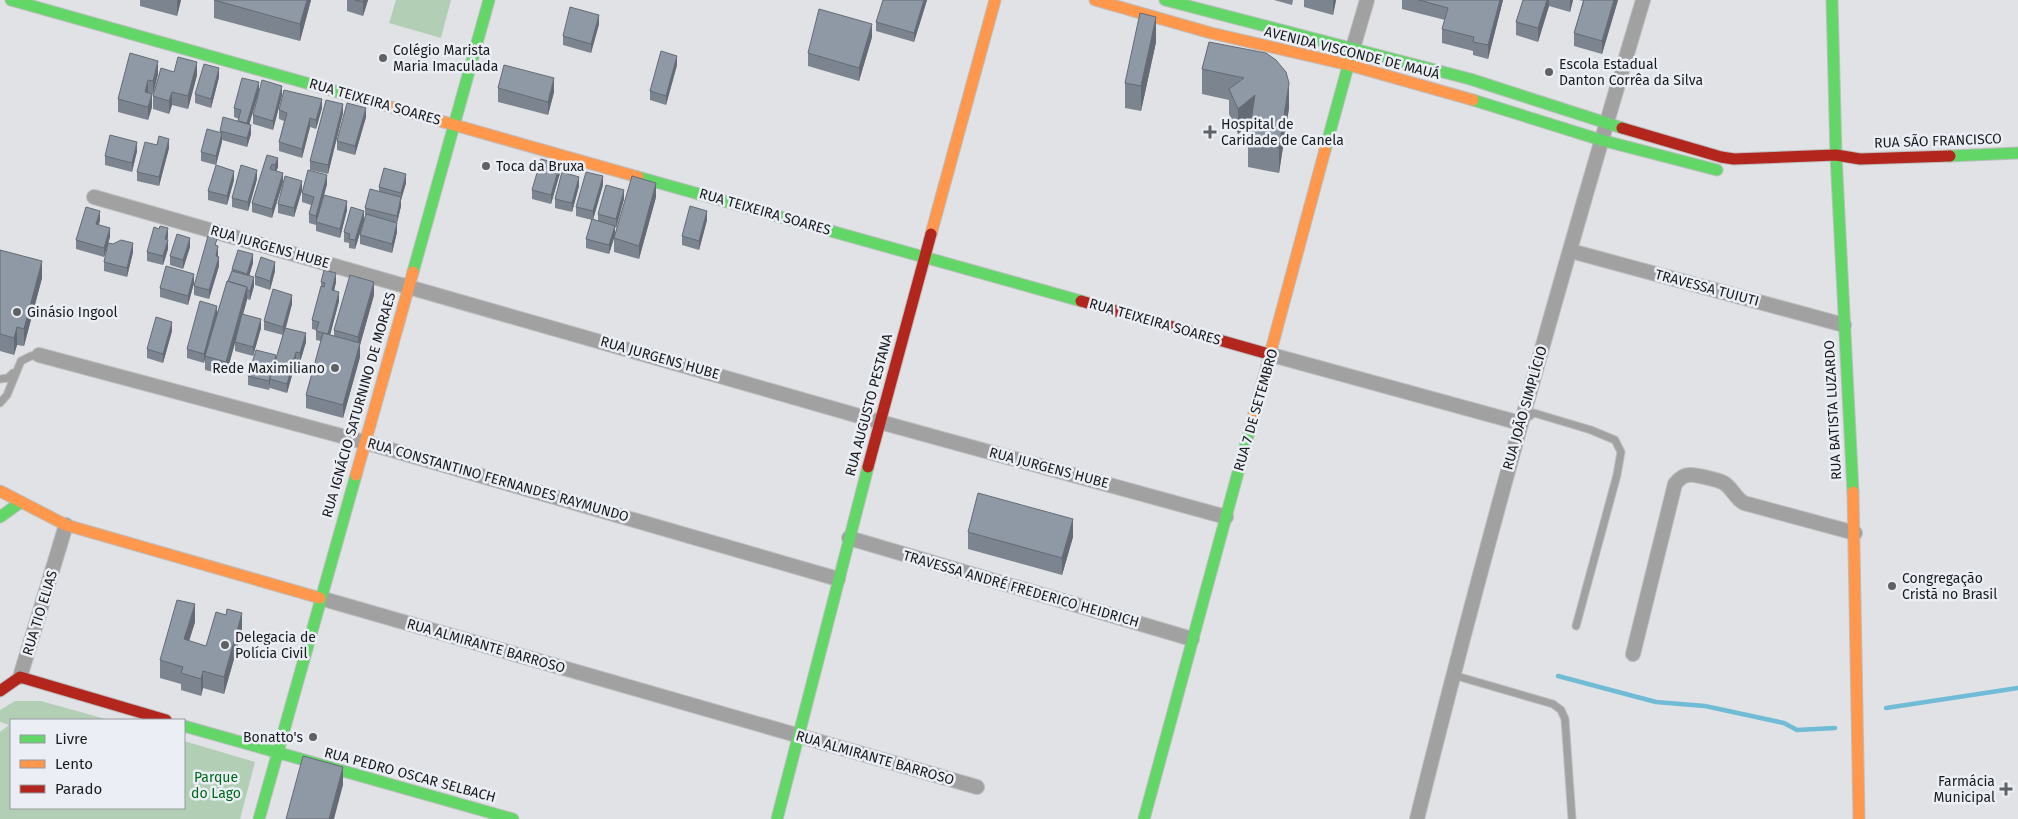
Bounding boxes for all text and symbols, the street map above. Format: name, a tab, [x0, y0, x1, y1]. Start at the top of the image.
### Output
street label: AVENIDA VISCONDE DE MAUÁ	[1263, 22, 1442, 83]
place label: Colégio Marista Maria Imaculada	[393, 42, 498, 75]
marker: Colégio Marista Maria Imaculada	[377, 52, 389, 64]
place label: Escola Estadual Danton Corrêa da Silva	[1559, 56, 1703, 89]
marker: Escola Estadual Danton Corrêa da Silva	[1543, 66, 1555, 78]
street label: RUA TEIXEIRA SOARES	[307, 75, 443, 129]
place label: Hospital de Caridade de Canela	[1221, 116, 1344, 149]
marker: Hospital de Caridade de Canela	[1203, 125, 1217, 139]
street label: RUA SÃO FRANCISCO	[1874, 130, 2002, 152]
place label: Toca da Bruxa	[496, 158, 584, 175]
marker: Toca da Bruxa	[480, 160, 492, 172]
street label: RUA TEIXEIRA SOARES	[697, 185, 833, 239]
street label: RUA JURGENS HUBE	[208, 222, 332, 272]
street label: TRAVESSA TUIUTI	[1653, 266, 1761, 310]
street label: RUA IGNÁCIO SATURNINO DE MORAES	[318, 290, 399, 520]
street label: RUA TEIXEIRA SOARES	[1087, 295, 1223, 349]
place label: Ginásio Ingool	[27, 304, 118, 321]
marker: Ginásio Ingool	[11, 306, 23, 318]
street label: RUA AUGUSTO PESTANA	[842, 332, 896, 478]
street label: RUA JURGENS HUBE	[598, 333, 722, 383]
street label: RUA BATISTA LUZARDO	[1821, 340, 1845, 480]
street label: RUA JOÃO SIMPLÍCIO	[1498, 344, 1551, 472]
street label: RUA 7 DE SETEMBRO	[1230, 347, 1282, 473]
place label: Rede Maximiliano	[212, 360, 325, 377]
marker: Rede Maximiliano	[329, 362, 341, 374]
street label: RUA CONSTANTINO FERNANDES RAYMUNDO	[365, 434, 631, 526]
street label: RUA JURGENS HUBE	[987, 444, 1111, 492]
street label: TRAVESSA ANDRÉ FREDERICO HEIDRICH	[901, 546, 1141, 631]
street label: RUA TIO ELIAS	[19, 568, 61, 658]
place label: Congregação Cristã no Brasil	[1902, 570, 1997, 603]
marker: Congregação Cristã no Brasil	[1886, 580, 1898, 592]
street label: RUA ALMIRANTE BARROSO	[405, 615, 567, 677]
place label: Delegacia de Polícia Civil	[235, 629, 316, 662]
marker: Delegacia de Polícia Civil	[219, 639, 231, 651]
legend	[10, 719, 185, 809]
street label: RUA ALMIRANTE BARROSO	[794, 727, 956, 789]
place label: Bonatto's	[243, 729, 303, 746]
text: Livre	[55, 730, 88, 748]
marker: Bonatto's	[307, 731, 319, 743]
street label: RUA PEDRO OSCAR SELBACH	[322, 744, 498, 806]
text: Lento	[55, 755, 93, 773]
park label: Parque do Lago	[191, 769, 241, 802]
place label: Farmácia Municipal	[1933, 773, 1995, 806]
text: Parado	[55, 780, 102, 798]
marker: Farmácia Municipal	[1999, 782, 2013, 796]

